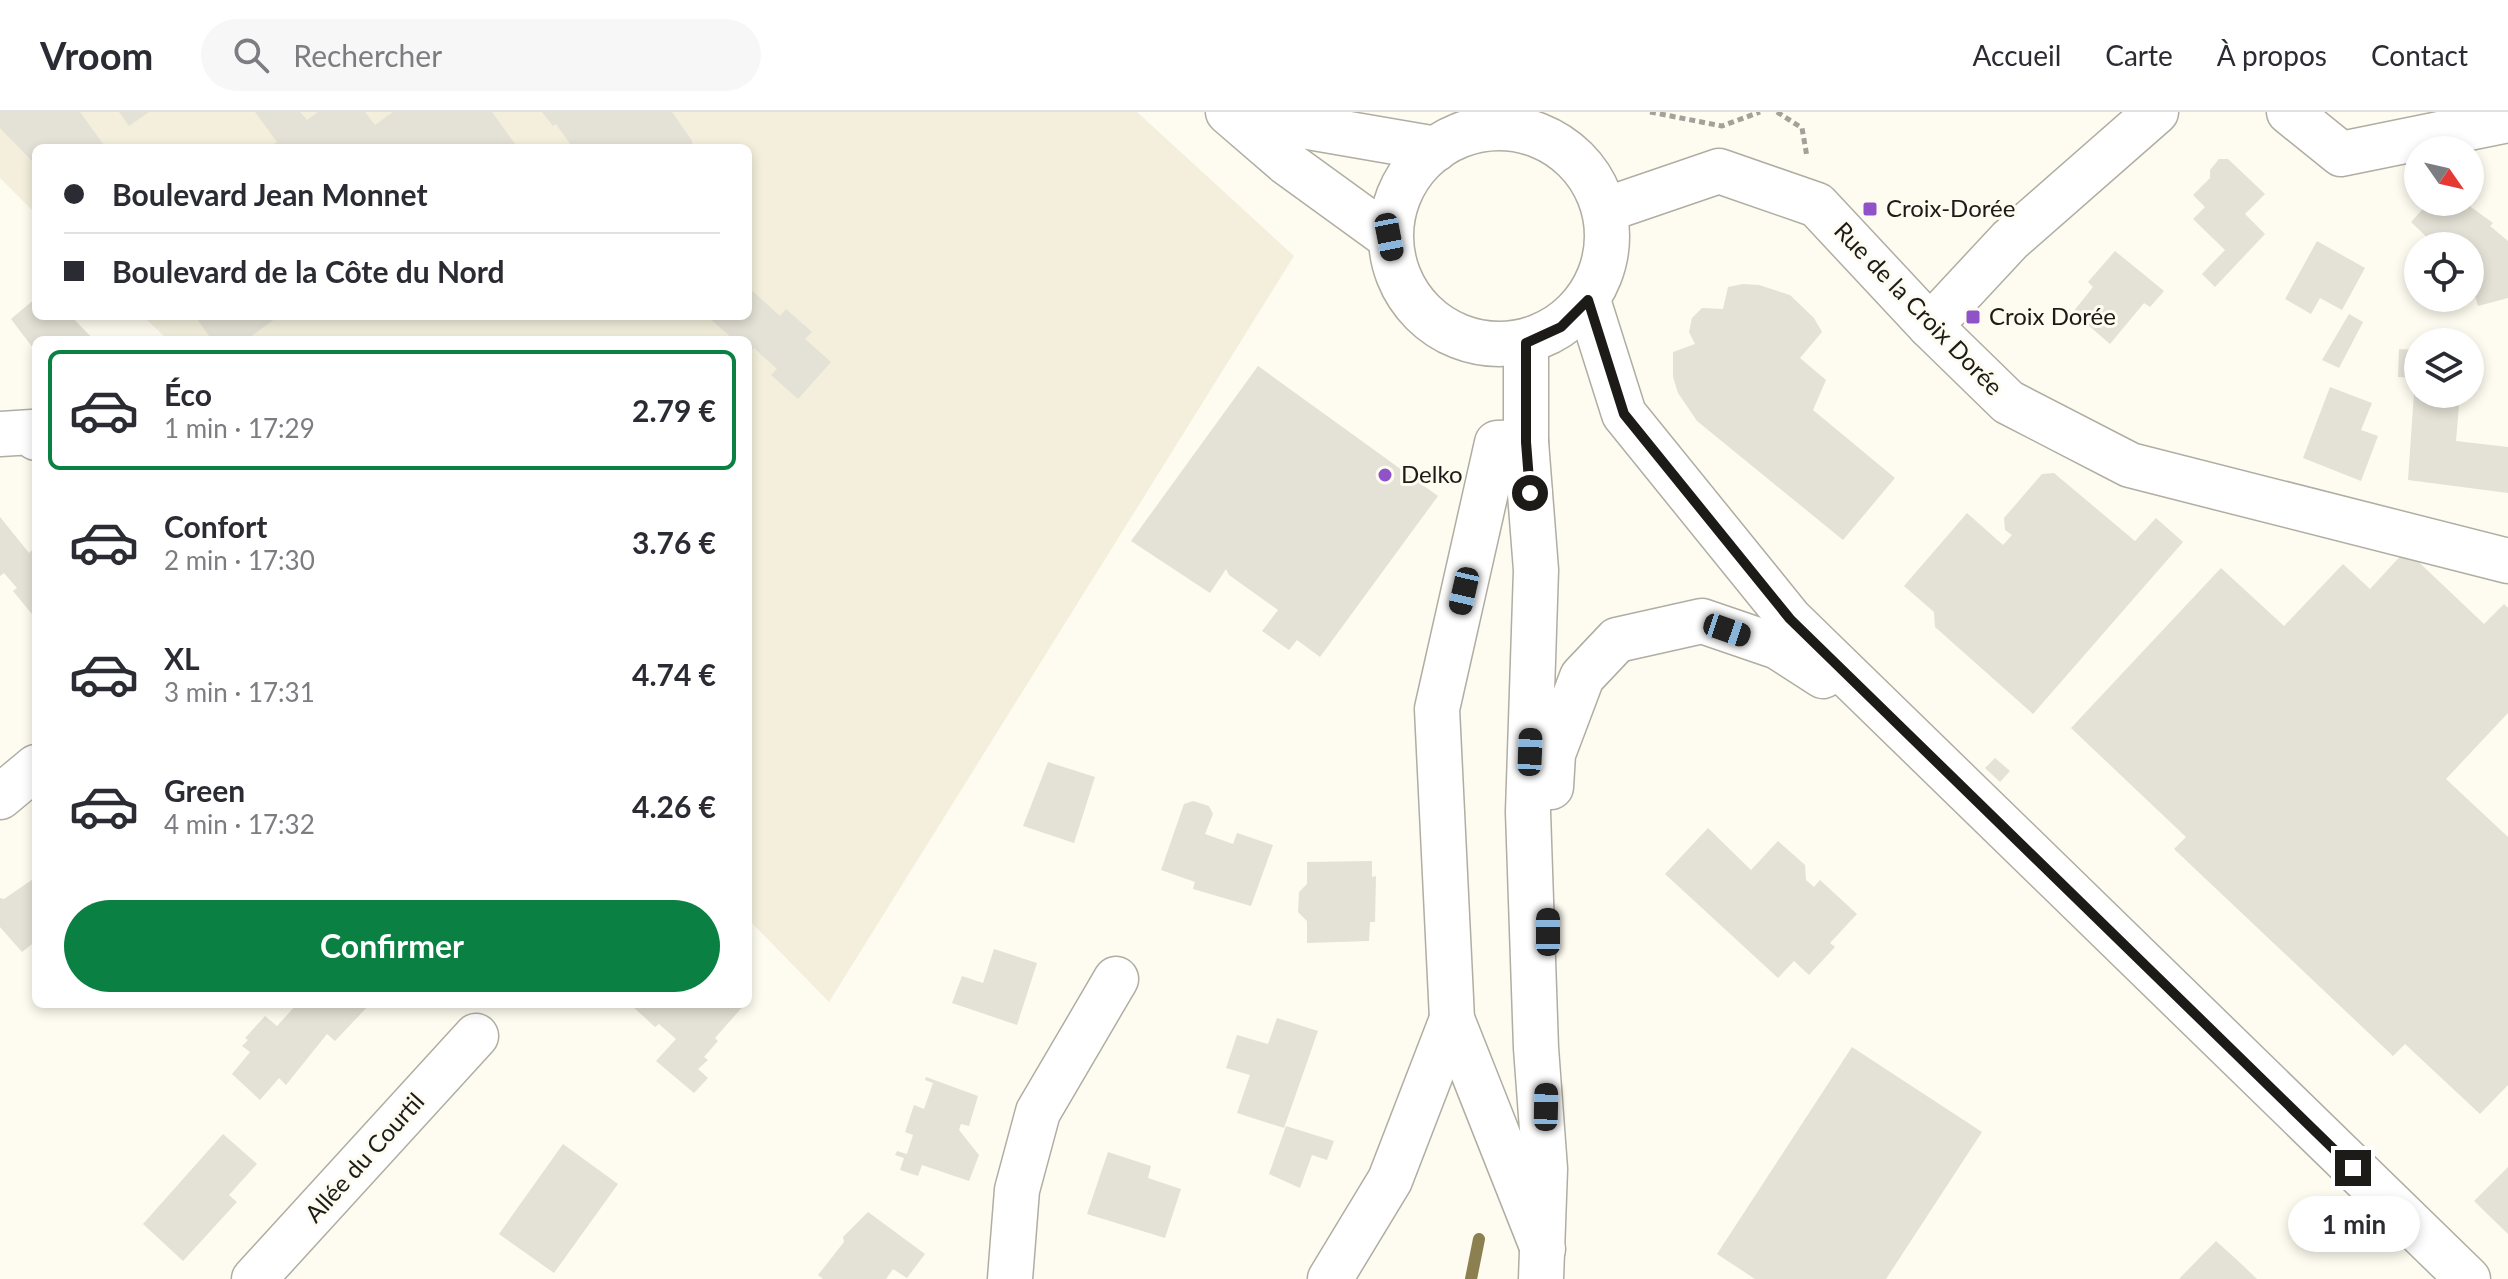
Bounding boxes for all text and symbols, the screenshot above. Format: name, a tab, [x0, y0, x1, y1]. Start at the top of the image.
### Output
search box	[201, 19, 761, 91]
text: Vroom	[40, 32, 153, 78]
icon: search	[229, 33, 273, 77]
text: Rechercher	[293, 37, 442, 73]
text: Accueil	[1972, 38, 2061, 72]
text: Carte	[2105, 38, 2173, 72]
text: À propos	[2217, 38, 2327, 72]
text: Contact	[2371, 38, 2468, 72]
north arrow	[2404, 136, 2484, 216]
map controls	[2404, 136, 2484, 408]
text: Boulevard Jean Monnet	[112, 176, 428, 212]
place label: Croix-Dorée	[1886, 193, 2015, 222]
marker: Croix-Dorée	[1861, 200, 1879, 218]
car	[1373, 211, 1405, 263]
street label: Rue de la Croix Dorée	[1829, 215, 2009, 401]
button: locate	[2404, 232, 2484, 312]
text: Boulevard de la Côte du Nord	[112, 253, 505, 289]
place label: Croix Dorée	[1989, 301, 2116, 330]
marker: Croix Dorée	[1964, 308, 1982, 326]
button: layers	[2404, 328, 2484, 408]
icon: car	[68, 374, 140, 446]
text: Éco	[164, 376, 212, 412]
text: 2.79 €	[632, 392, 716, 428]
text: 1 min · 17:29	[164, 412, 315, 444]
place label: Delko	[1401, 459, 1463, 488]
marker: Delko	[1376, 466, 1394, 484]
route start	[1512, 475, 1548, 511]
icon: car	[68, 506, 140, 578]
text: Confort	[164, 508, 267, 544]
text: 3.76 €	[632, 524, 716, 560]
text: 2 min · 17:30	[164, 544, 315, 576]
car	[1447, 565, 1481, 617]
car	[1700, 611, 1754, 649]
icon: car	[68, 638, 140, 710]
text: XL	[164, 640, 200, 676]
text: 4.74 €	[632, 656, 716, 692]
text: 3 min · 17:31	[164, 676, 315, 708]
car	[1517, 728, 1543, 776]
icon: car	[68, 770, 140, 842]
text: Green	[164, 772, 245, 808]
text: 4.26 €	[632, 788, 716, 824]
text: 4 min · 17:32	[164, 808, 315, 840]
button: Confirmer	[64, 900, 720, 992]
car	[1536, 908, 1560, 956]
car	[1534, 1083, 1558, 1131]
street label: Allée du Courtil	[298, 1086, 430, 1228]
route end	[2335, 1150, 2371, 1186]
callout: 1 min	[2287, 1196, 2419, 1252]
text: 1 min	[2322, 1208, 2386, 1240]

